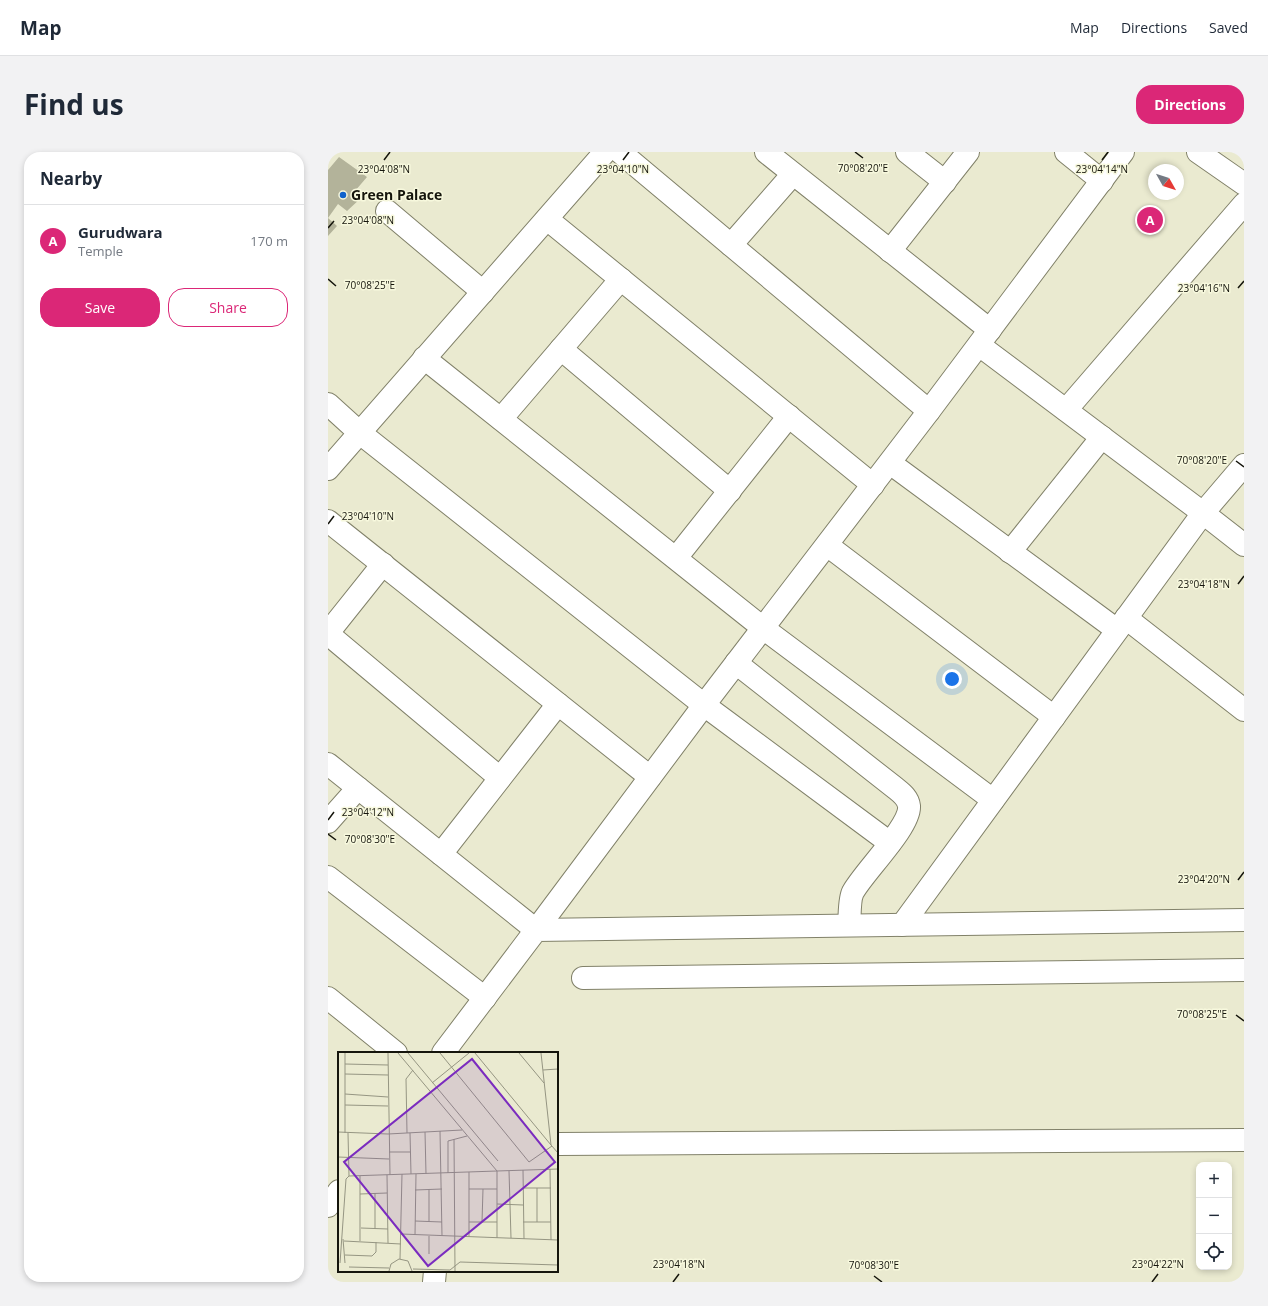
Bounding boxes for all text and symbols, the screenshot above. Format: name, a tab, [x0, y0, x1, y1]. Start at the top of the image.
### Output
text: Map	[20, 15, 61, 41]
text: Map	[1070, 18, 1099, 37]
text: Directions	[1121, 18, 1187, 37]
text: Saved	[1209, 18, 1248, 37]
text: Find us	[24, 85, 124, 123]
button: Directions	[1136, 85, 1244, 124]
text: 70°08'20"E	[838, 161, 888, 175]
text: 23°04'08"N	[358, 162, 410, 176]
text: 23°04'10"N	[597, 162, 649, 176]
text: 23°04'14"N	[1076, 162, 1128, 176]
north arrow	[1148, 164, 1184, 200]
text: Nearby	[40, 167, 102, 190]
place label: Green Palace	[351, 185, 442, 204]
marker: Green Palace	[338, 190, 348, 200]
pin: A	[1137, 205, 1163, 235]
text: 23°04'08"N	[342, 213, 394, 227]
text: Gurudwara	[78, 222, 163, 242]
text: A	[49, 232, 57, 250]
text: 170 m	[250, 232, 288, 250]
text: Temple	[78, 242, 123, 260]
text: 70°08'25"E	[345, 278, 395, 292]
text: 23°04'16"N	[1178, 281, 1230, 295]
button: Save	[40, 288, 160, 327]
button: Share	[168, 288, 288, 327]
text: 70°08'20"E	[1177, 453, 1227, 467]
text: 23°04'10"N	[342, 509, 394, 523]
text: 23°04'18"N	[1178, 577, 1230, 591]
your location	[942, 669, 962, 689]
text: 23°04'12"N	[342, 805, 394, 819]
text: 70°08'30"E	[345, 832, 395, 846]
text: 23°04'20"N	[1178, 872, 1230, 886]
text: 70°08'25"E	[1177, 1007, 1227, 1021]
inset map	[338, 1052, 558, 1272]
map controls	[1196, 1162, 1232, 1270]
button: +	[1196, 1162, 1232, 1198]
button: −	[1196, 1198, 1232, 1234]
button: locate	[1196, 1234, 1232, 1270]
text: 23°04'18"N	[653, 1257, 705, 1271]
text: 23°04'22"N	[1132, 1257, 1184, 1271]
text: 70°08'30"E	[849, 1258, 899, 1272]

